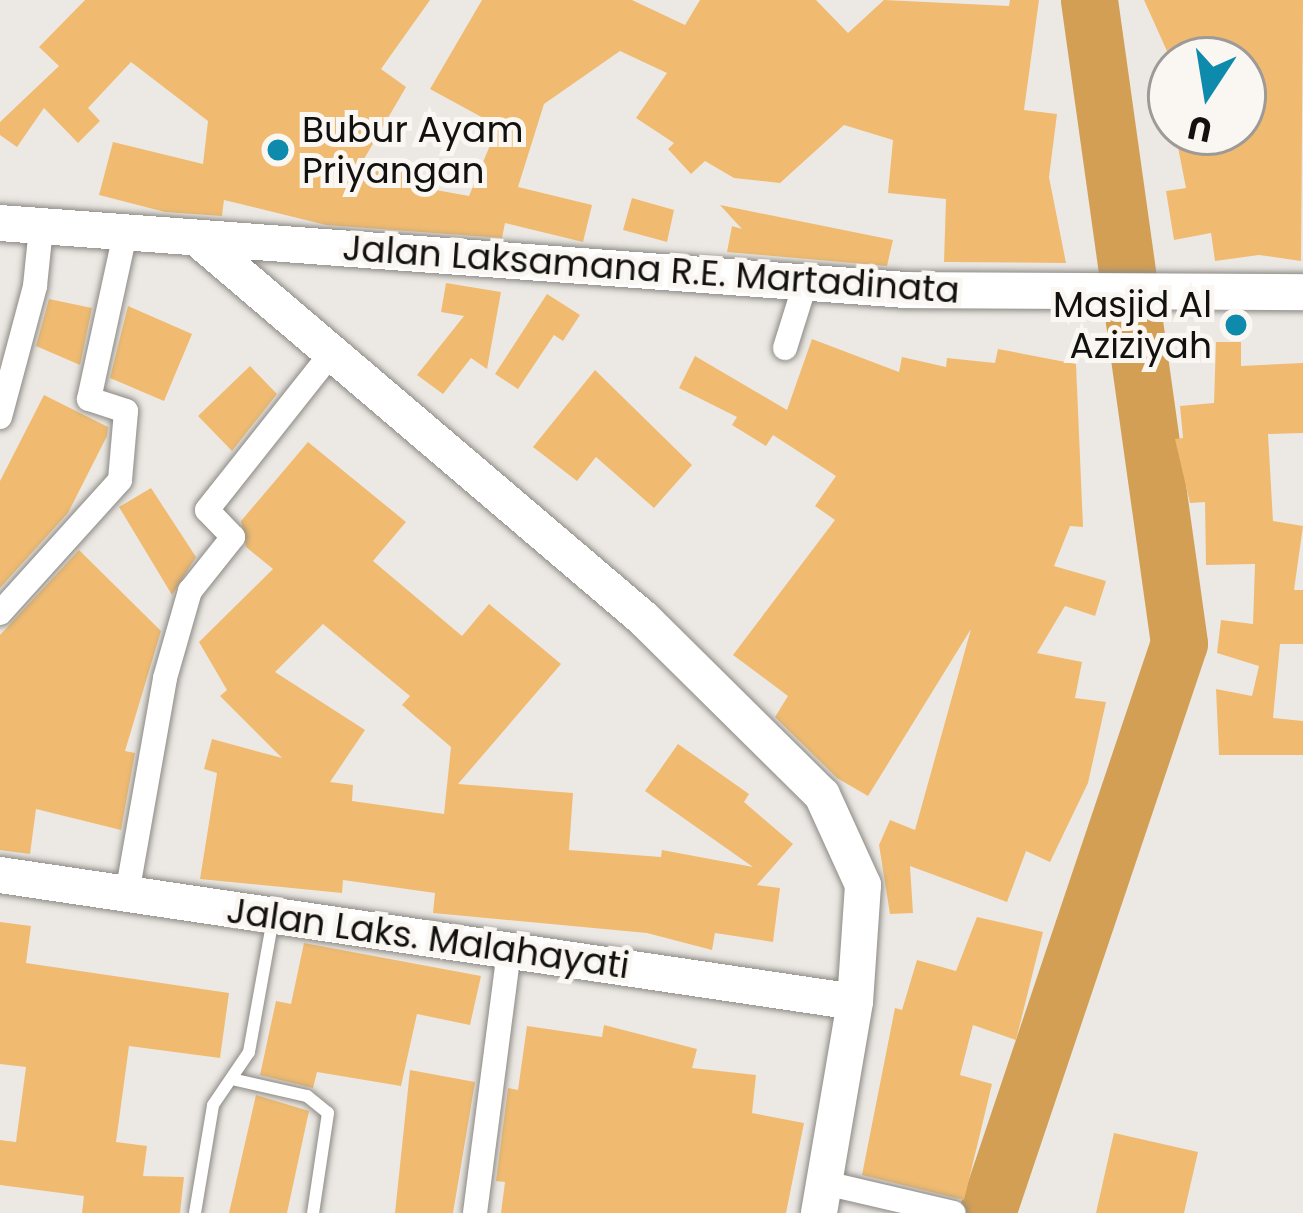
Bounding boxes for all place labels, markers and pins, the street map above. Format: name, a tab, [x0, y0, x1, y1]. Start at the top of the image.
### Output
place label: Bubur Ayam Priyangan	[302, 107, 523, 192]
marker: Bubur Ayam Priyangan	[265, 137, 291, 163]
place label: Masjid Al Aziziyah	[1053, 282, 1212, 367]
marker: Masjid Al Aziziyah	[1223, 312, 1249, 338]

